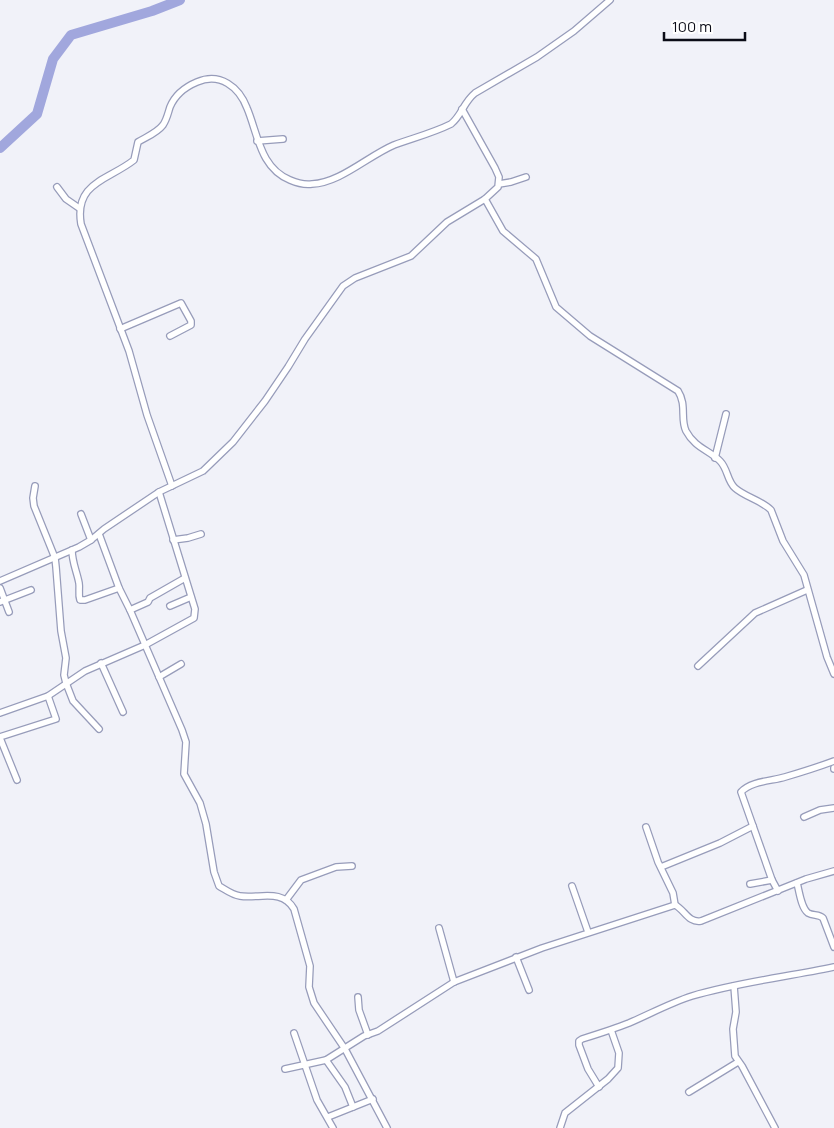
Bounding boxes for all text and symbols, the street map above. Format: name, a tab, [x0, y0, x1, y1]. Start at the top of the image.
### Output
scale bar	[664, 10, 745, 42]
text: 100 m	[672, 16, 712, 37]

